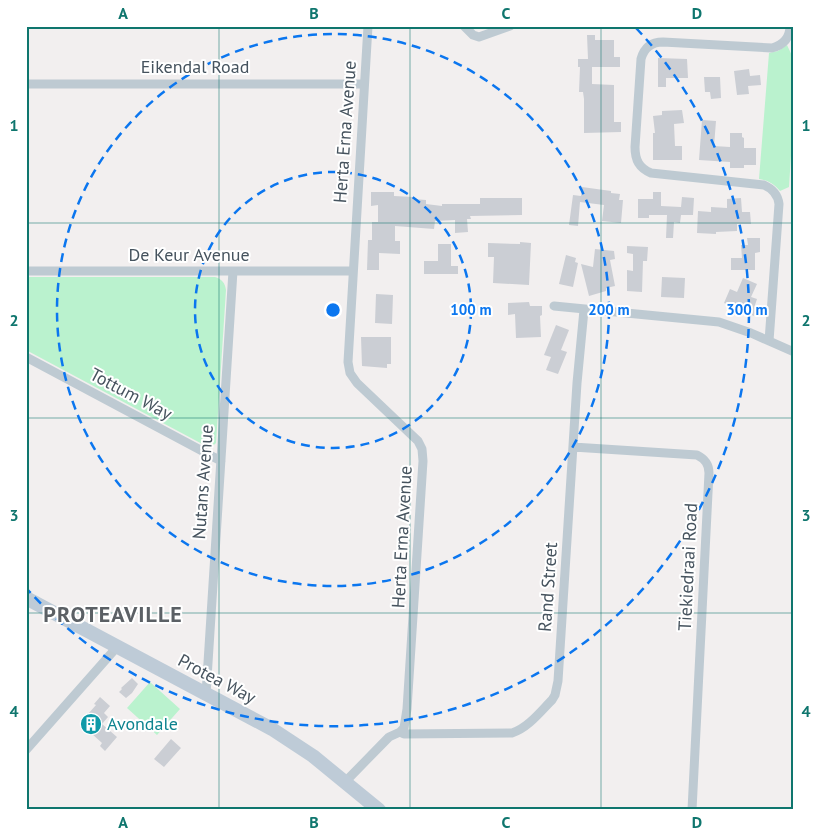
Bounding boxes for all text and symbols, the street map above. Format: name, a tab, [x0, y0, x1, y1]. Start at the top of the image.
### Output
text: A	[118, 3, 128, 23]
text: B	[309, 3, 319, 23]
text: C	[502, 3, 511, 23]
text: D	[692, 3, 702, 23]
street label: Eikendal Road	[141, 55, 249, 78]
street label: Herta Erna Avenue	[328, 60, 361, 204]
text: 1	[9, 115, 19, 135]
text: 1	[801, 115, 811, 135]
street label: De Keur Avenue	[128, 243, 250, 266]
text: 100 m	[450, 300, 492, 319]
text: 200 m	[588, 300, 630, 319]
text: 300 m	[726, 300, 768, 319]
centre of rings	[324, 301, 342, 319]
text: 2	[9, 310, 19, 330]
text: 2	[801, 310, 811, 330]
street label: Tottum Way	[86, 362, 177, 425]
street label: Nutans Avenue	[187, 424, 218, 540]
street label: Herta Erna Avenue	[386, 465, 417, 609]
street label: Tiekiedraai Road	[673, 502, 702, 631]
text: 3	[9, 505, 19, 525]
text: 3	[801, 505, 811, 525]
street label: Rand Street	[533, 541, 562, 633]
district label: PROTEAVILLE	[43, 600, 183, 628]
street label: Protea Way	[174, 648, 261, 709]
text: 4	[9, 701, 19, 721]
text: 4	[801, 701, 811, 721]
building icon: Avondale	[79, 712, 103, 736]
place label: Avondale	[107, 712, 178, 735]
text: A	[118, 812, 128, 832]
text: B	[309, 812, 319, 832]
text: C	[502, 812, 511, 832]
text: D	[692, 812, 702, 832]

